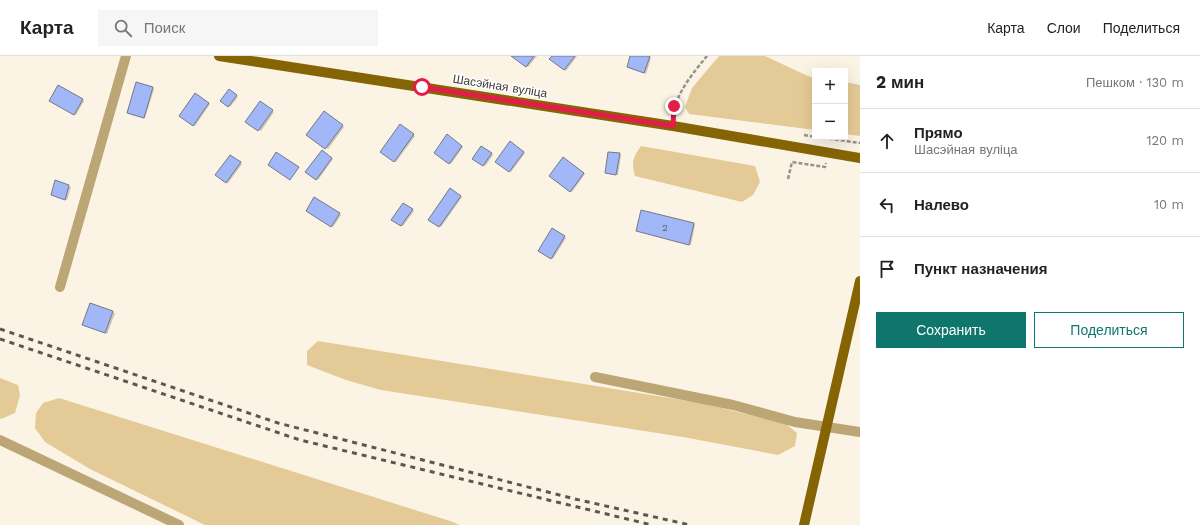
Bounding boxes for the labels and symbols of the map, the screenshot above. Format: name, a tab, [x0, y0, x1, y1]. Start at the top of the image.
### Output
street label: Шасэйная вуліца	[452, 72, 549, 100]
route start	[413, 78, 431, 96]
route end	[665, 97, 683, 115]
house number: 2	[662, 222, 668, 233]

